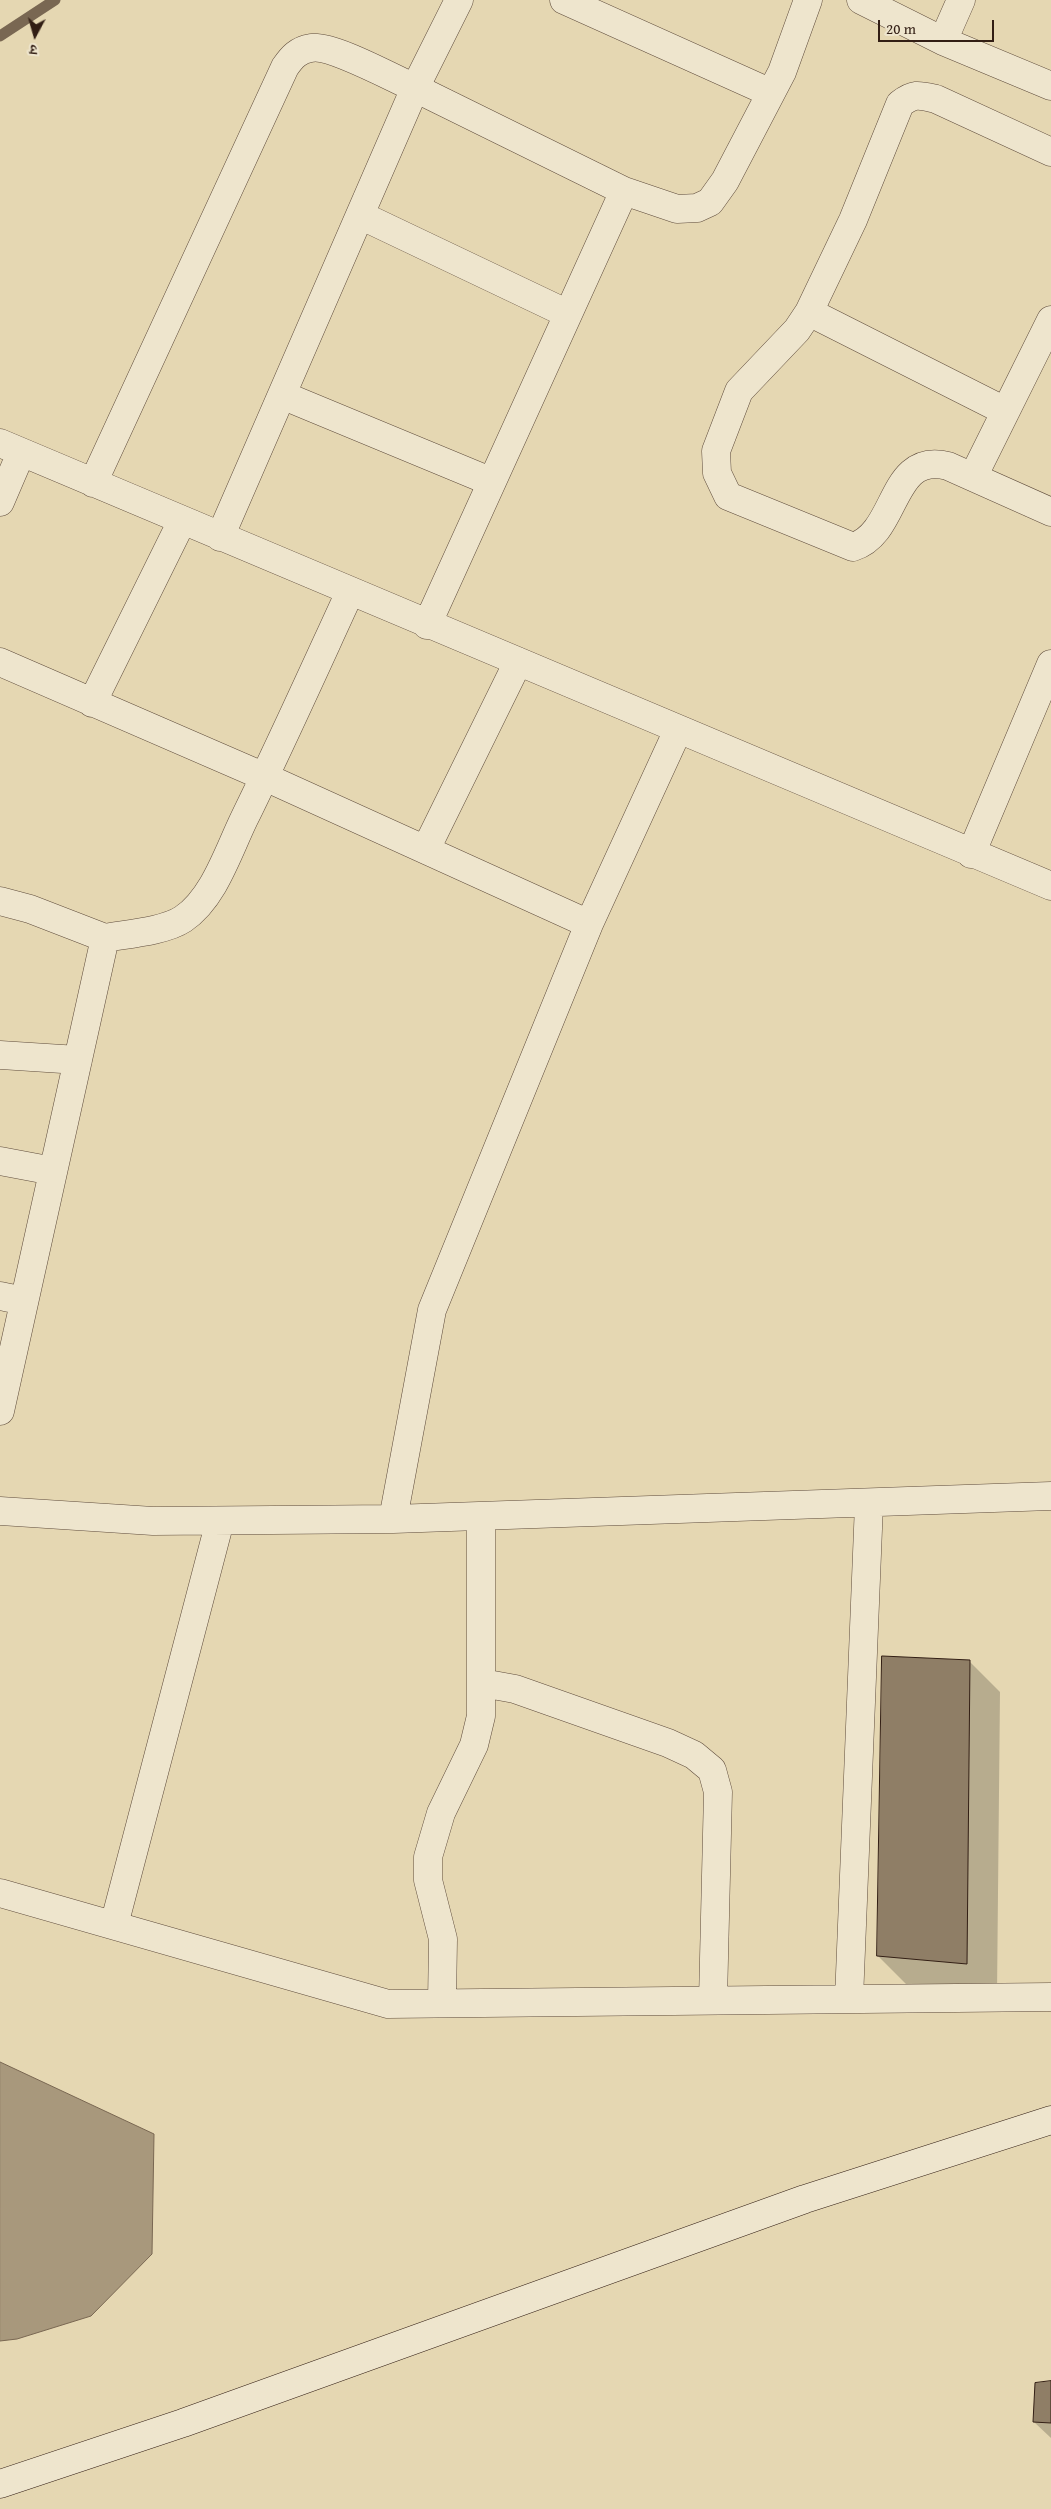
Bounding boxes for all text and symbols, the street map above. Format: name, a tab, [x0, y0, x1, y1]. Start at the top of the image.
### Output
north arrow	[10, 10, 60, 60]
scale bar	[881, 10, 997, 42]
text: 20 m	[886, 18, 916, 39]
text: उ	[29, 40, 38, 60]

